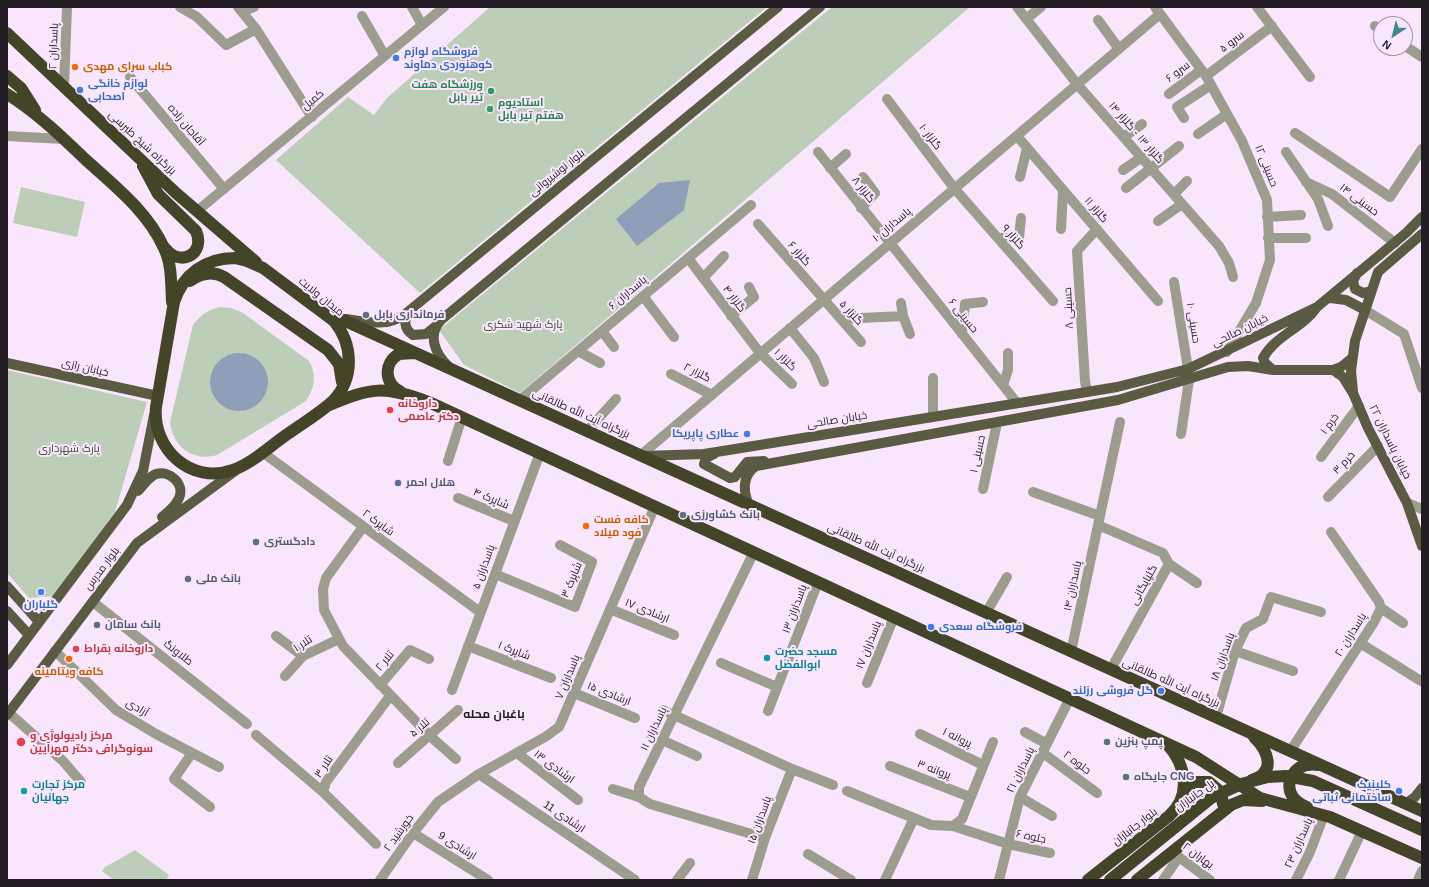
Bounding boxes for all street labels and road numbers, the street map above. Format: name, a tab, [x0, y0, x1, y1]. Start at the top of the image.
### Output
street label: پاسداران ۲	[47, 23, 61, 69]
street label: سرو ۵	[1217, 29, 1247, 55]
street label: سرو ۶	[1163, 59, 1193, 85]
street label: کمیل	[299, 87, 327, 113]
street label: گلزار ۱۳ - گلزار ۱۴	[1106, 99, 1166, 167]
street label: آقاجان زاده	[165, 102, 207, 148]
street label: بزرگراه شیخ طبرسی	[105, 108, 179, 178]
street label: گلزار ۱۰	[916, 121, 944, 153]
street label: حسینی ۱۲	[1252, 143, 1280, 189]
street label: بلوار نوشیروانی	[526, 146, 588, 200]
street label: گلزار ۸	[849, 174, 877, 206]
street label: حسینی ۱۴	[1337, 181, 1381, 219]
street label: گلزار ١١	[1081, 194, 1111, 226]
street label: پاسداران ١٠	[870, 205, 914, 245]
street label: گلزار ٩	[999, 222, 1027, 252]
street label: گلزار ۶	[785, 239, 813, 269]
street label: پاسداران ۶	[606, 273, 650, 313]
street label: میدان ولایت	[296, 275, 346, 319]
street label: گلزار ۴	[720, 283, 748, 315]
street label: حسینی ۸	[1061, 287, 1077, 329]
street label: حسینی ۶	[945, 296, 981, 336]
street label: گلزار ۵	[836, 298, 866, 328]
street label: حسینی ۱۰	[1183, 302, 1203, 344]
street label: خيابان صالحی	[1210, 312, 1270, 350]
street label: گلزار ۱	[771, 346, 799, 374]
street label: خیابان رازی	[60, 356, 110, 380]
street label: گلزار ۲	[681, 361, 713, 385]
street label: بزرگراه آیت الله طالقانی	[530, 387, 632, 441]
street label: خیابان پاسداران ۲۲	[1366, 403, 1414, 481]
street label: خیابان صالحی	[806, 409, 868, 431]
street label: خرم ۱	[1318, 411, 1342, 437]
street label: حسینی ۱	[968, 434, 988, 474]
street label: خرم ۳	[1330, 449, 1358, 477]
street label: شاپرک ۴	[471, 486, 511, 512]
street label: شاپرک ۲	[360, 507, 396, 539]
street label: بزرگراه آیت الله طالقانی	[825, 521, 927, 575]
street label: پاسداران ۵	[470, 543, 498, 591]
street label: بلوار مدرس	[81, 545, 123, 593]
street label: شاپرک ۳	[559, 560, 585, 600]
street label: پاسداران ۱۴	[1061, 560, 1085, 612]
street label: گلپایگانی	[1128, 563, 1160, 607]
street label: پاسداران ۱۳	[780, 583, 810, 635]
street label: ارشادی ۱۷	[623, 596, 671, 626]
street label: پاسداران ۲۰	[1332, 611, 1370, 659]
street label: پاسداران ۱۷	[853, 619, 885, 671]
street label: پاسداران ۱۸	[1208, 631, 1238, 683]
street label: تلار ۱	[291, 633, 315, 655]
street label: طلاونگ	[161, 637, 195, 669]
street label: شاپرک ۱	[496, 639, 532, 663]
street label: تلار ۲	[373, 648, 397, 674]
street label: پاسداران ۷	[553, 653, 583, 701]
street label: بزرگراه آیت الله طالقانی	[1120, 656, 1222, 710]
street label: ارشادی ۱۵	[585, 679, 633, 709]
street label: آزادی	[123, 696, 151, 720]
street label: پاسداران ١١	[638, 705, 670, 753]
street label: تلار ۵	[407, 716, 433, 740]
street label: پروانه ۱	[940, 725, 974, 751]
street label: پاسداران ۲۱	[1004, 745, 1038, 795]
street label: ارشادی ۱۳	[531, 748, 577, 786]
street label: جلوه ۲	[1061, 748, 1093, 778]
street label: تلار ۳	[312, 753, 336, 781]
street label: پروانه ۳	[915, 758, 953, 782]
street label: پل جانبازان	[1173, 777, 1217, 815]
street label: پاسداران ۱۵	[745, 794, 775, 846]
street label: ارشادی 11	[540, 798, 588, 836]
street label: بلوار جانبازان	[1110, 805, 1160, 849]
street label: خورشید ۲	[381, 812, 417, 854]
street label: پاسداران ۲۳	[1282, 816, 1316, 870]
street label: جلوه ۶	[1015, 827, 1047, 847]
street label: ارشادی 9	[435, 829, 479, 863]
street label: بهاران ۲	[1180, 840, 1216, 872]

